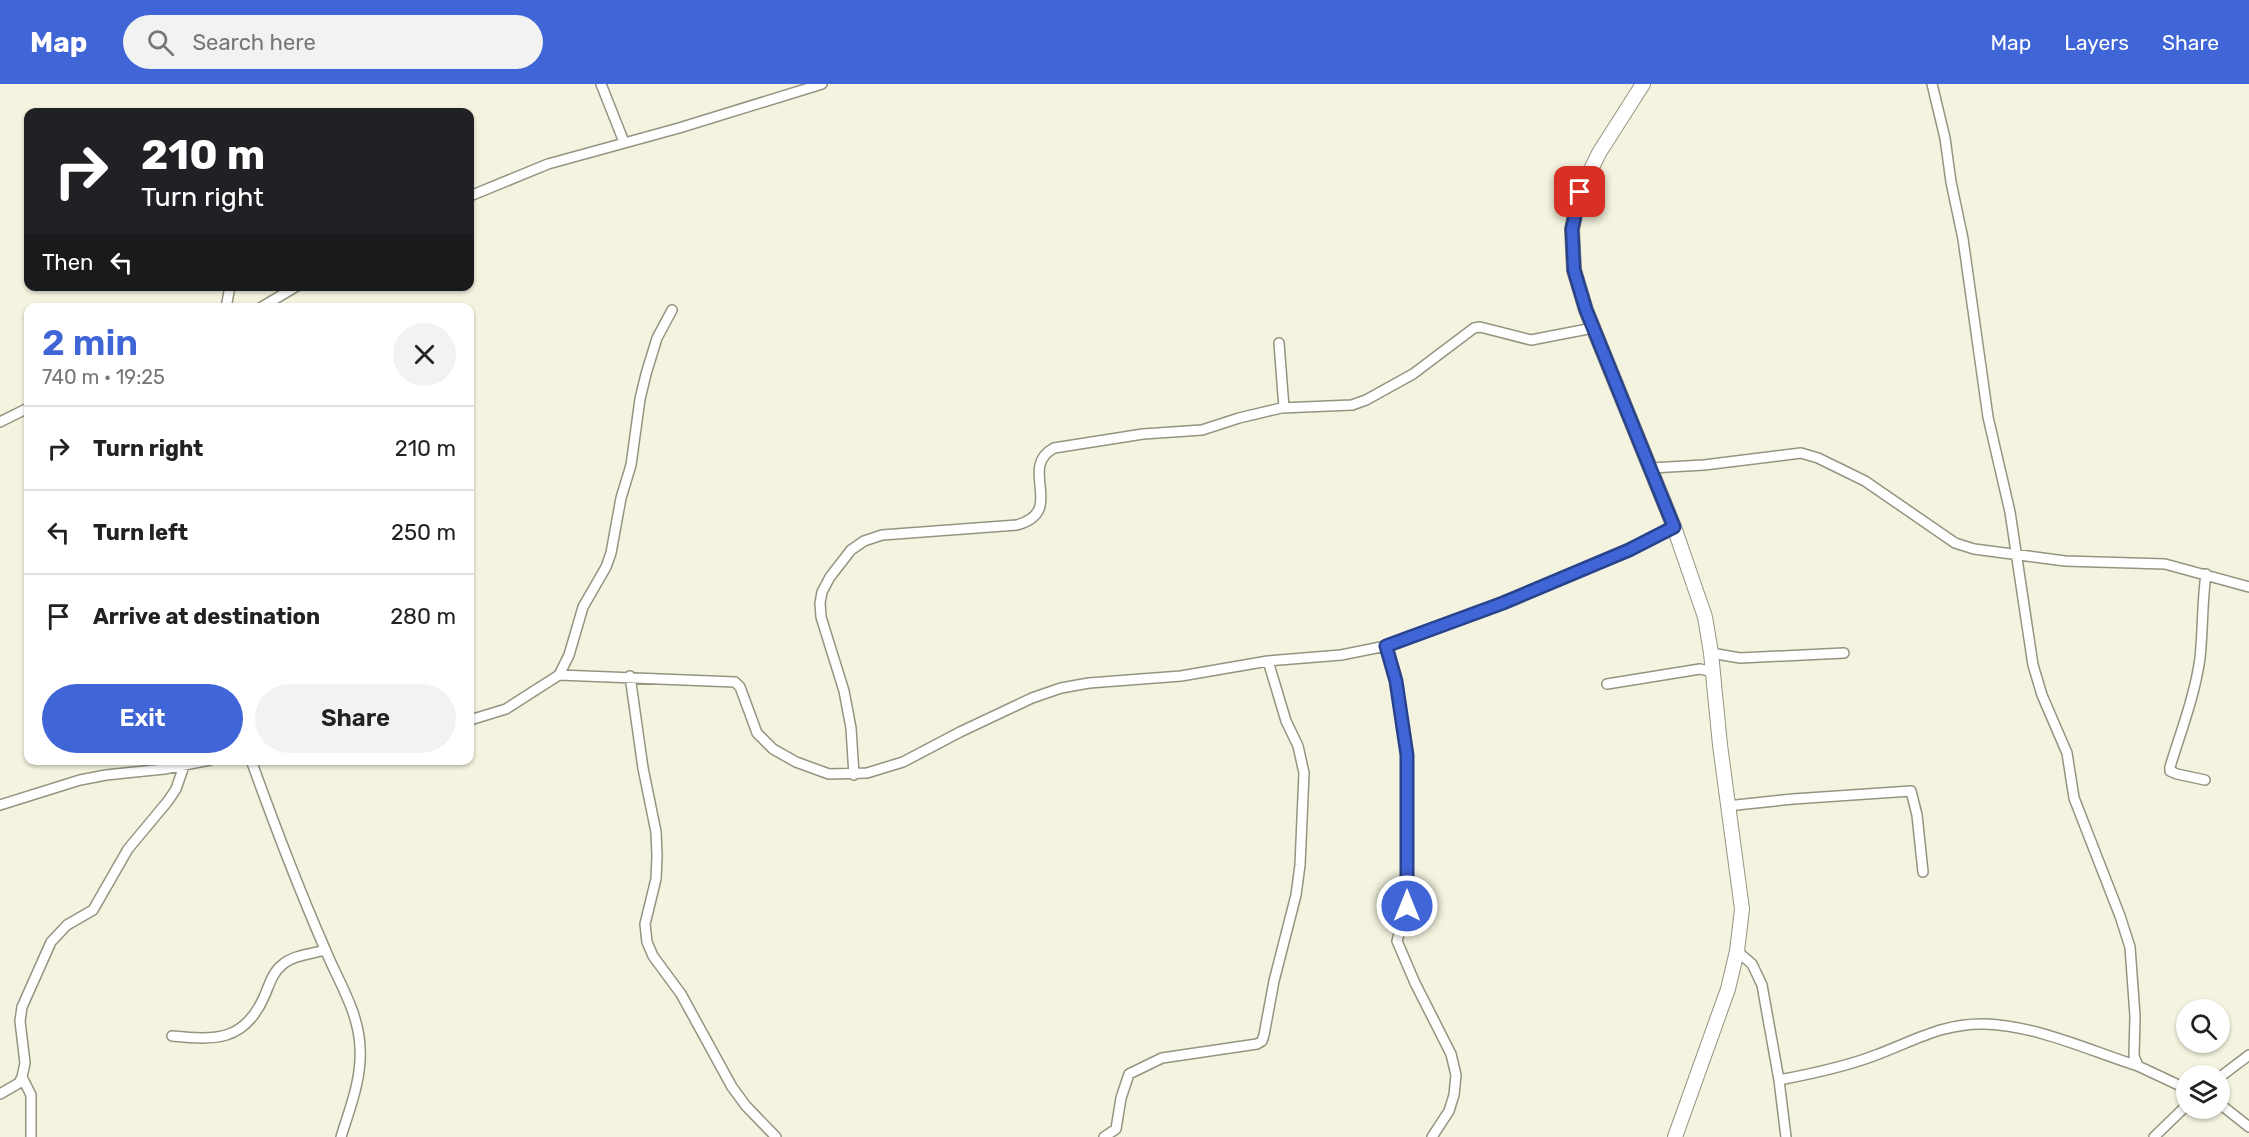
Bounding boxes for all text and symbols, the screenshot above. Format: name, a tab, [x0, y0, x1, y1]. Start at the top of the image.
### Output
search box	[123, 15, 543, 69]
text: Map	[30, 26, 87, 59]
icon: search	[144, 26, 177, 59]
text: Search here	[192, 29, 316, 56]
text: Map	[1990, 30, 2031, 55]
text: Layers	[2064, 30, 2129, 55]
text: Share	[2162, 30, 2219, 55]
text: 210 m	[141, 130, 265, 180]
icon: right	[42, 132, 120, 210]
pin	[1554, 166, 1605, 217]
icon: arrive	[1563, 175, 1596, 208]
text: Turn right	[141, 181, 264, 213]
icon: left	[105, 246, 138, 279]
text: Then	[42, 249, 93, 276]
text: 2 min	[42, 321, 138, 364]
button: close	[393, 323, 456, 386]
text: 740 m · 19:25	[42, 365, 165, 389]
icon: right	[42, 432, 75, 465]
text: Turn right	[93, 435, 203, 462]
text: 210 m	[395, 435, 456, 462]
icon: left	[42, 516, 75, 549]
text: Turn left	[93, 519, 188, 546]
text: 250 m	[391, 519, 456, 546]
icon: arrive	[42, 600, 75, 633]
text: Arrive at destination	[93, 603, 320, 630]
text: 280 m	[390, 603, 456, 630]
button: Exit	[42, 684, 243, 753]
button: Share	[255, 684, 456, 753]
position arrow	[1375, 874, 1439, 938]
map controls	[2176, 999, 2230, 1119]
button: search	[2176, 999, 2230, 1053]
button: layers	[2176, 1065, 2230, 1119]

